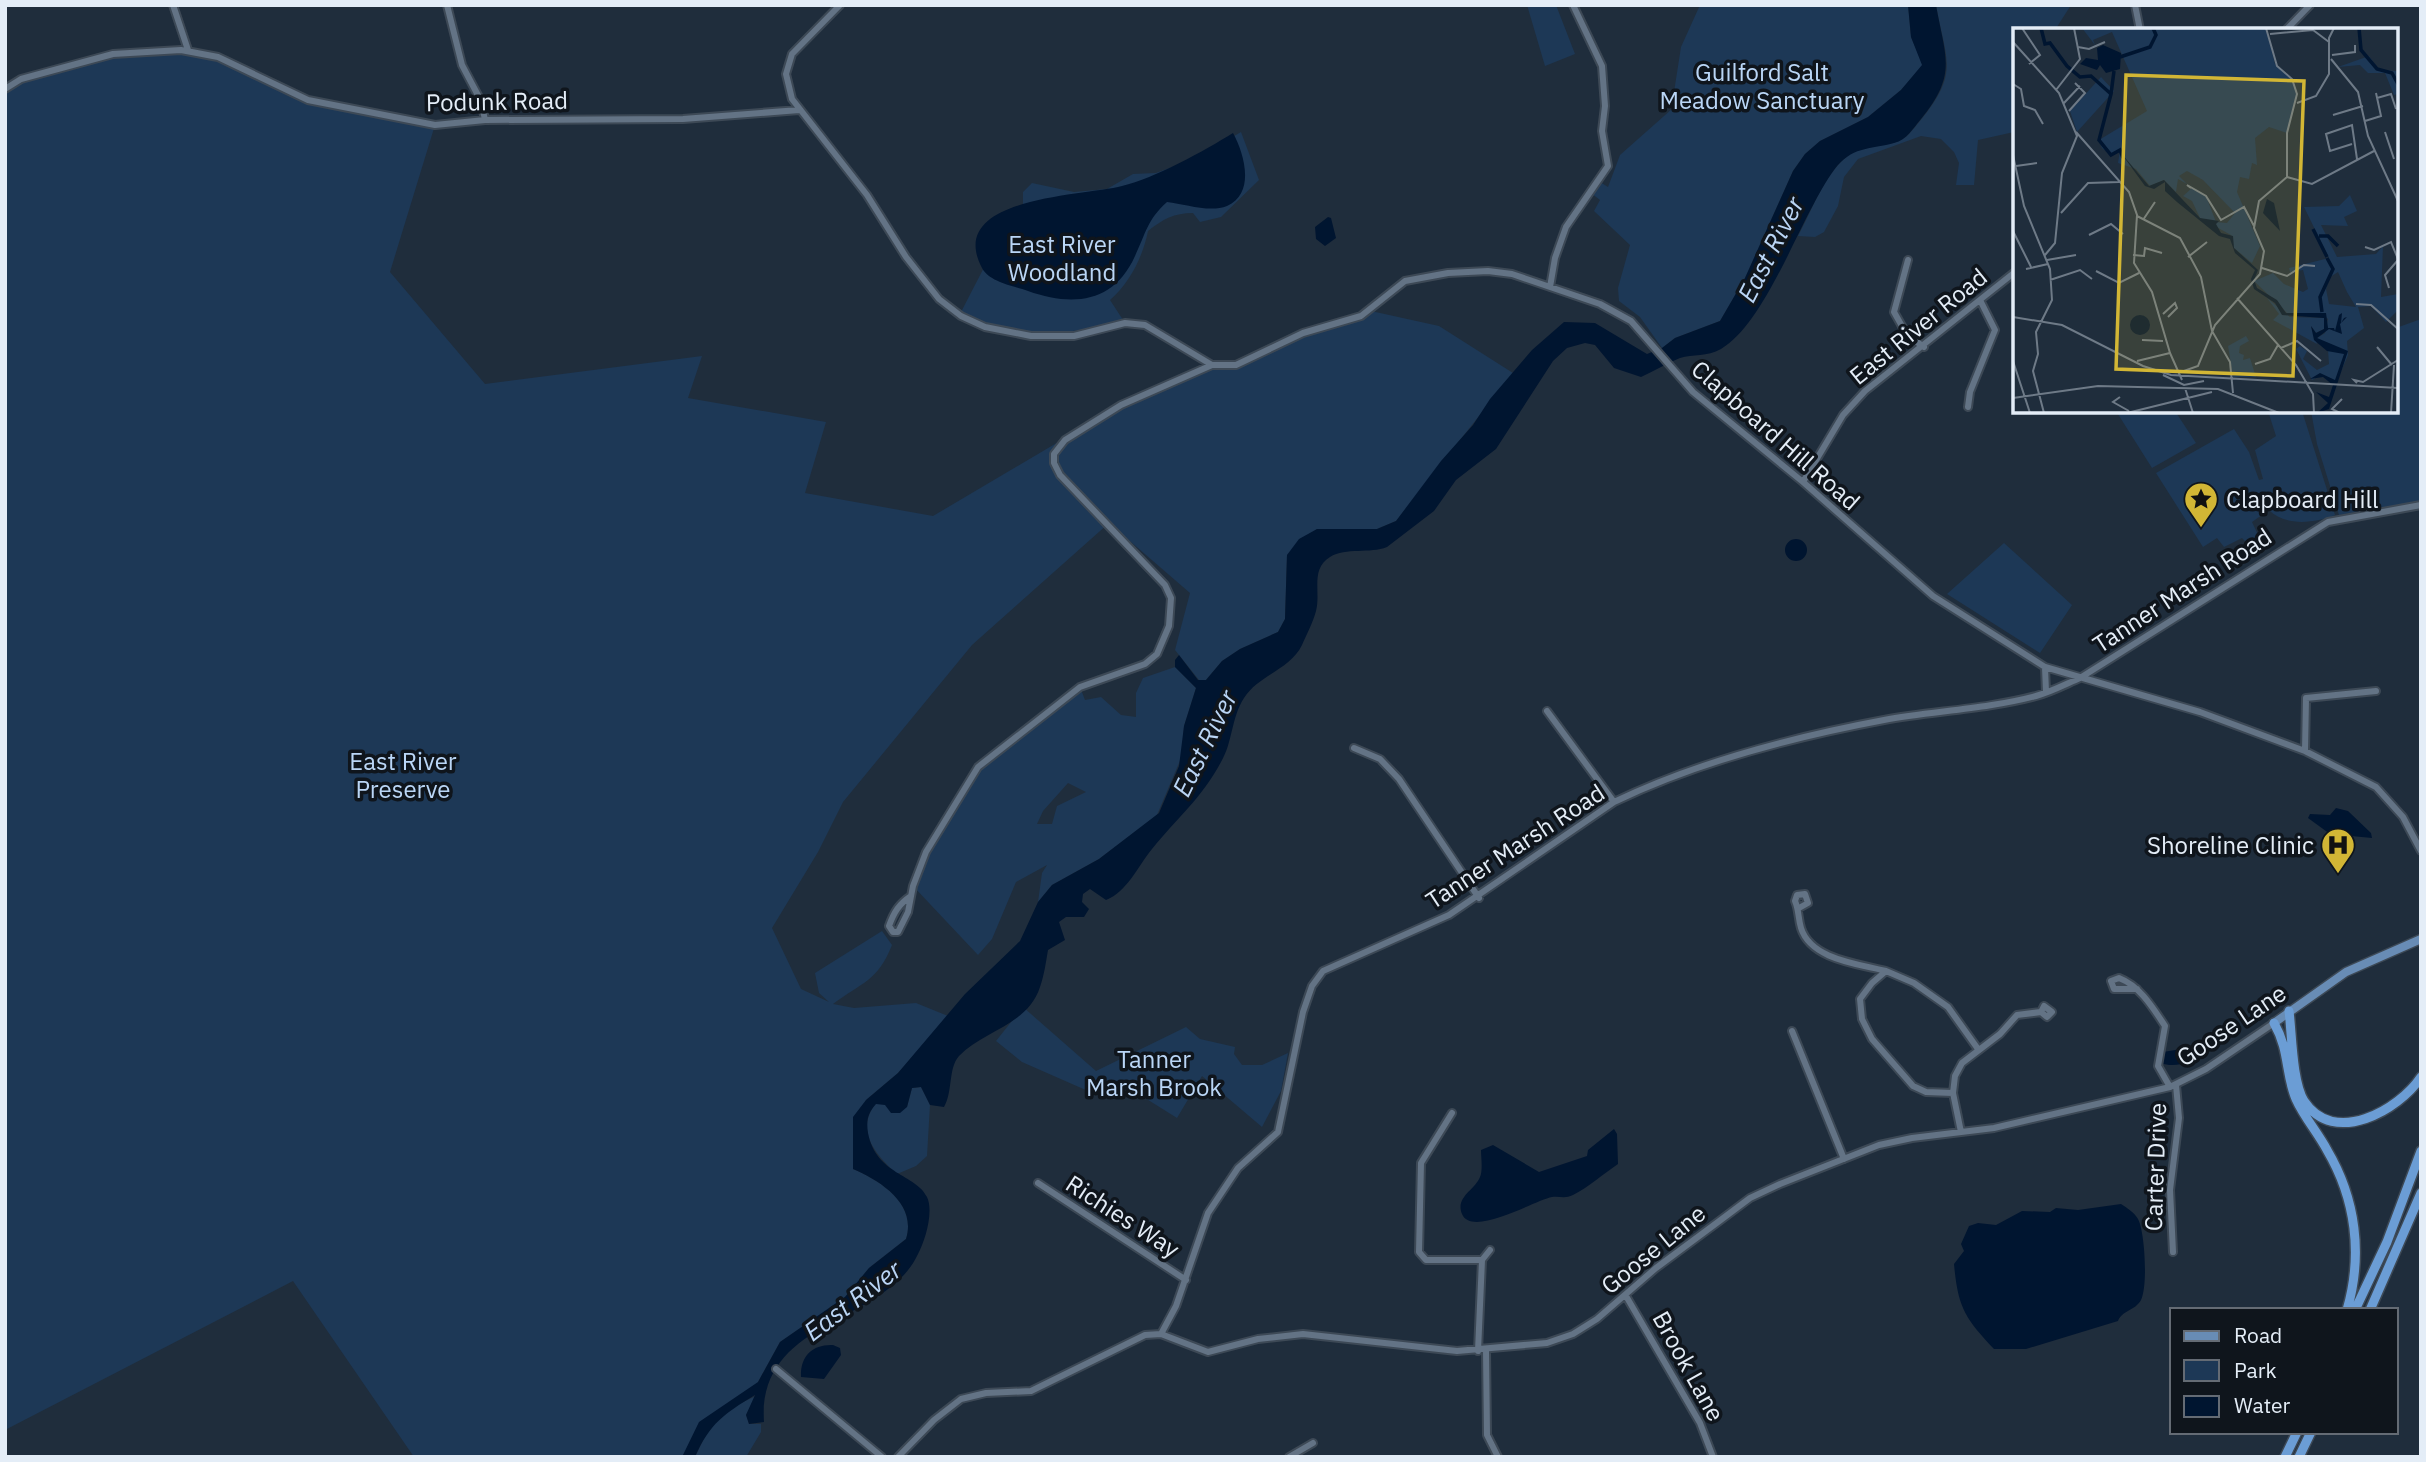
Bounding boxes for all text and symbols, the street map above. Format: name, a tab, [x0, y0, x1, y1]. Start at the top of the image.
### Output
inset map	[2013, 28, 2398, 413]
park label: Guilford Salt Meadow Sanctuary	[1659, 56, 1865, 116]
street label: Podunk Road	[426, 84, 568, 118]
water label: East River	[1729, 189, 1812, 308]
park label: East River Woodland	[1008, 228, 1116, 288]
street label: East River Road	[1843, 261, 1993, 391]
street label: Clapboard Hill Road	[1685, 353, 1867, 517]
place icon: Clapboard Hill	[2182, 480, 2220, 529]
place label: Clapboard Hill	[2226, 483, 2379, 515]
street label: Tanner Marsh Road	[2086, 520, 2278, 660]
water label: East River	[1164, 683, 1245, 802]
park label: East River Preserve	[349, 745, 457, 805]
street label: Tanner Marsh Road	[1419, 776, 1611, 916]
hospital icon: Shoreline Clinic	[2319, 826, 2357, 875]
place label: Shoreline Clinic	[2147, 829, 2314, 861]
street label: Goose Lane	[2170, 977, 2292, 1073]
park label: Tanner Marsh Brook	[1086, 1043, 1222, 1103]
street label: Carter Drive	[2137, 1102, 2173, 1232]
street label: Richies Way	[1060, 1167, 1186, 1265]
street label: Goose Lane	[1594, 1197, 1712, 1301]
water label: East River	[796, 1251, 909, 1348]
street label: Brook Lane	[1646, 1305, 1732, 1427]
legend	[2170, 1308, 2398, 1434]
text: Road	[2234, 1321, 2282, 1349]
text: Park	[2234, 1356, 2277, 1384]
text: Water	[2234, 1391, 2291, 1419]

